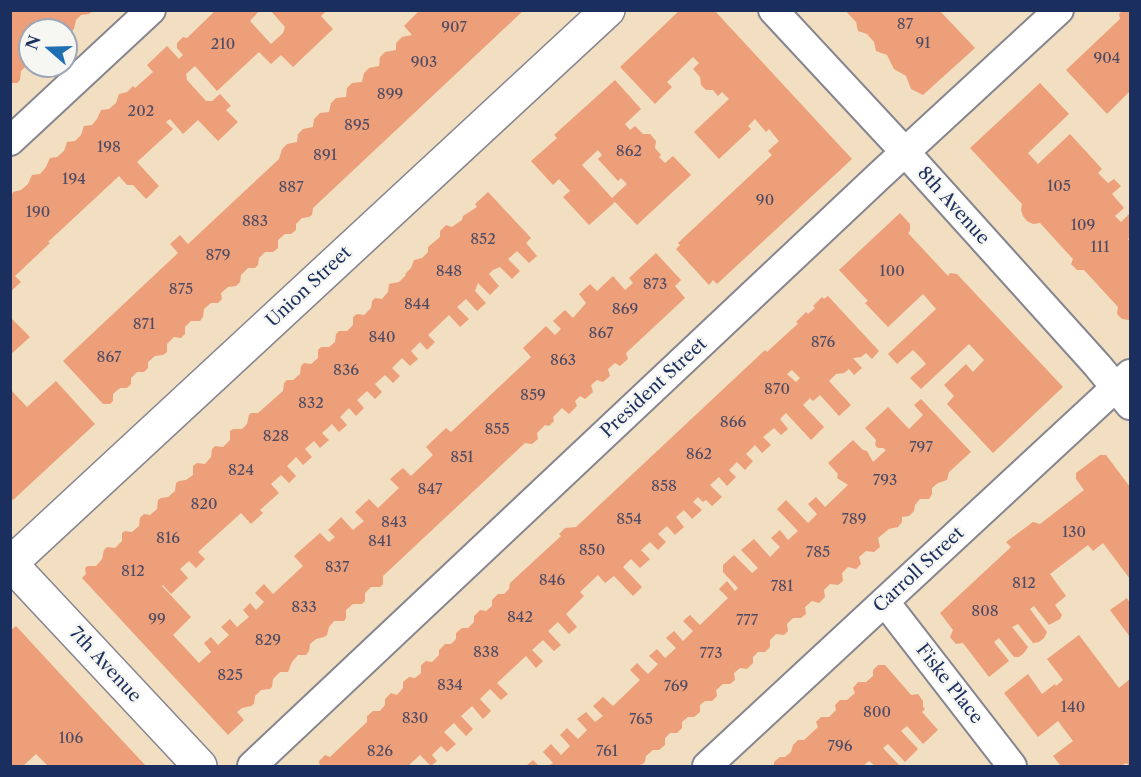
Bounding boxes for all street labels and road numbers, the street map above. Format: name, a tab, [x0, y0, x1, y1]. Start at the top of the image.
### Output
street label: 8th Avenue	[912, 163, 994, 249]
street label: Union Street	[262, 242, 356, 332]
street label: President Street	[596, 333, 712, 443]
street label: Carroll Street	[869, 523, 969, 617]
street label: 7th Avenue	[65, 623, 145, 707]
street label: Fiske Place	[911, 640, 987, 728]

